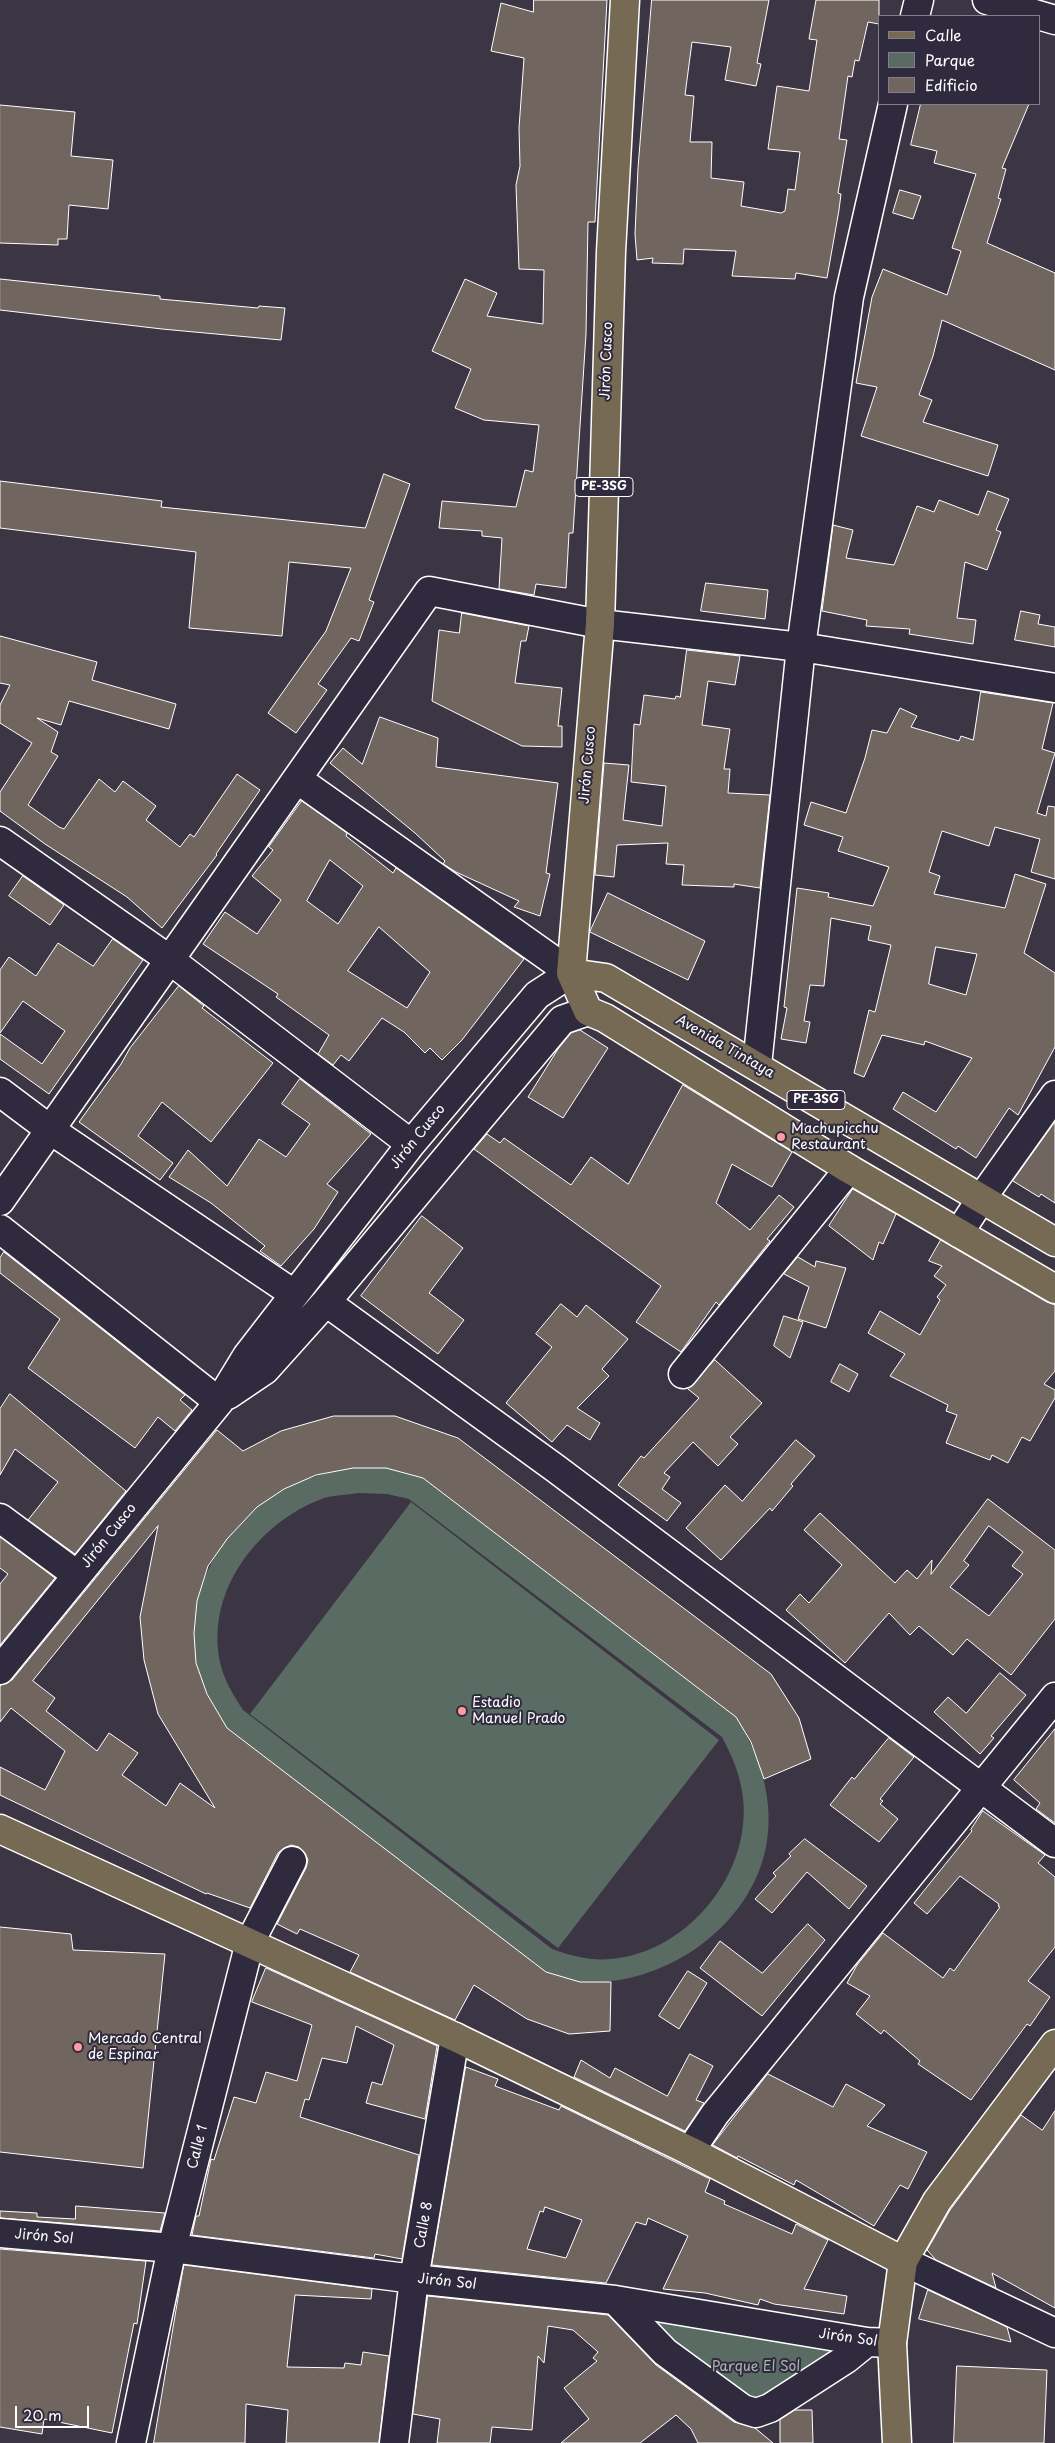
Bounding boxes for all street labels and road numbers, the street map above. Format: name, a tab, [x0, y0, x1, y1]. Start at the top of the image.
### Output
street label: Jirón Cusco	[597, 322, 617, 400]
road number: PE-3SG	[575, 478, 633, 497]
street label: Jirón Cusco	[576, 725, 600, 805]
street label: Avenida Tintaya	[673, 1012, 777, 1082]
road number: PE-3SG	[787, 1090, 845, 1110]
street label: Jirón Cusco	[387, 1101, 449, 1173]
street label: Jirón Cusco	[78, 1500, 140, 1572]
street label: Calle 1	[184, 2123, 212, 2171]
street label: Calle 8	[412, 2200, 436, 2250]
street label: Jirón Sol	[14, 2226, 74, 2248]
street label: Jirón Sol	[417, 2271, 477, 2293]
street label: Jirón Sol	[818, 2326, 878, 2350]

